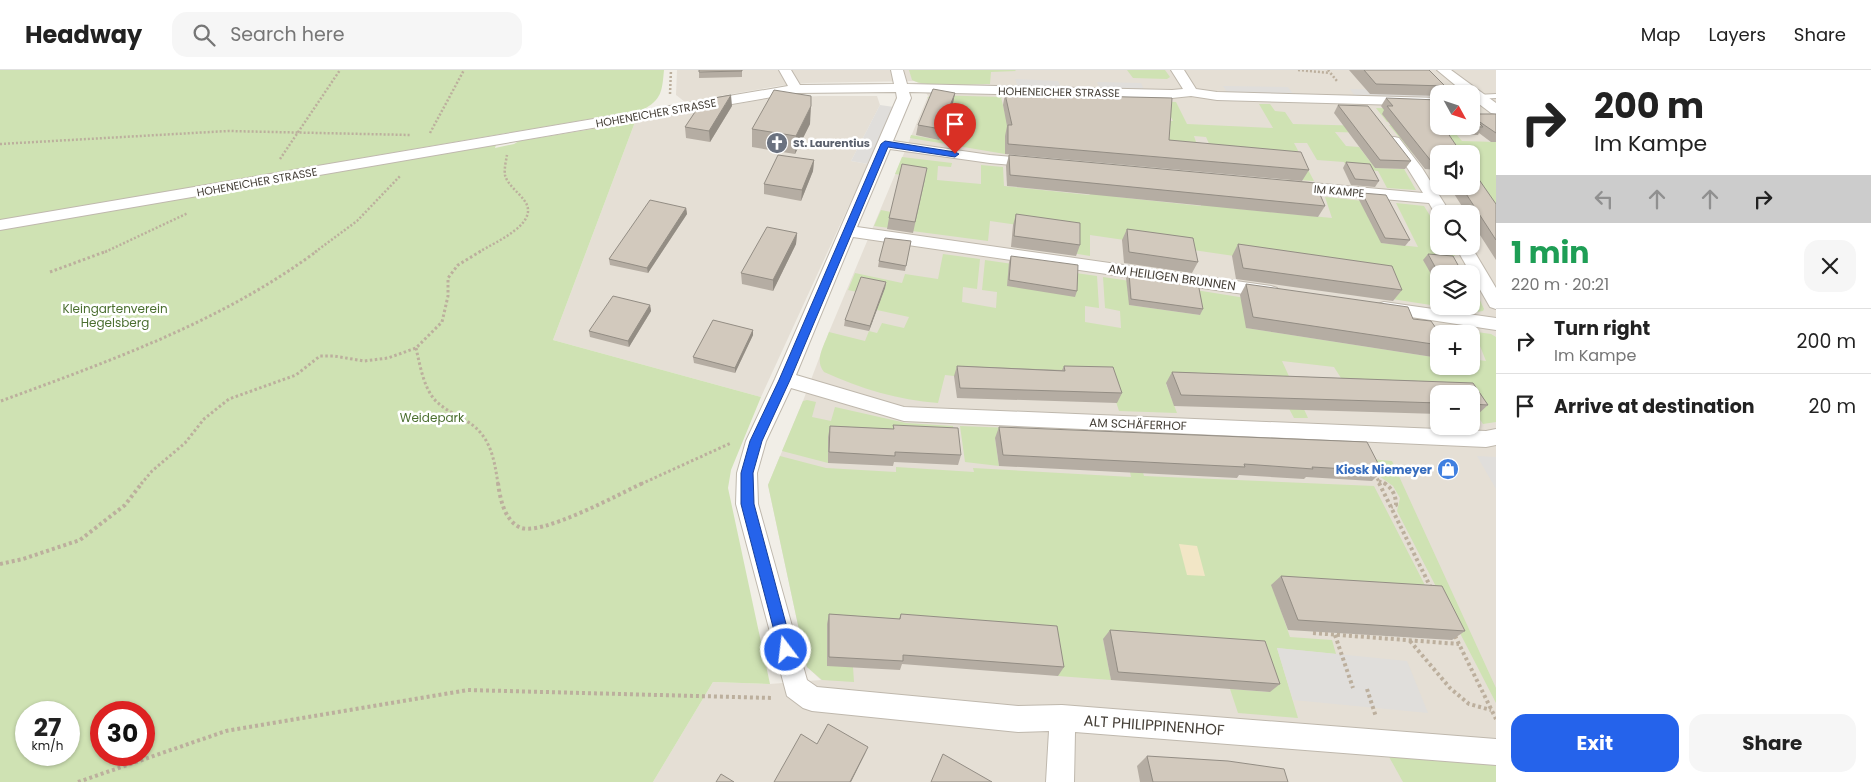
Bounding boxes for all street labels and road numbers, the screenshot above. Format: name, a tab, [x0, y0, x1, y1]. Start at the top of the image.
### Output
street label: HOHENEICHER STRASSE	[998, 83, 1120, 101]
street label: HOHENEICHER STRASSE	[595, 95, 717, 131]
street label: HOHENEICHER STRASSE	[196, 164, 318, 200]
street label: IM KAMPE	[1313, 181, 1365, 201]
street label: AM HEILIGEN BRUNNEN	[1107, 260, 1237, 294]
street label: AM SCHÄFERHOF	[1089, 414, 1187, 434]
street label: ALT PHILIPPINENHOF	[1083, 710, 1226, 740]

